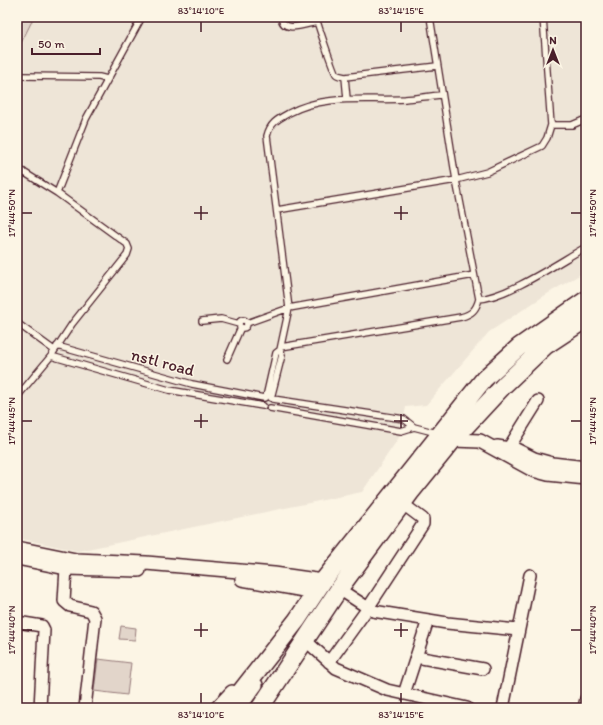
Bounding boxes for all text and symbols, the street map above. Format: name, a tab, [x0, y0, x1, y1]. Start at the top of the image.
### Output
text: 83°14'10"E	[178, 4, 225, 17]
text: 83°14'15"E	[378, 4, 424, 17]
scale bar	[32, 30, 100, 56]
north arrow	[533, 30, 573, 70]
text: N	[549, 34, 557, 47]
text: 50 m	[38, 37, 64, 51]
text: 17°44'50"N	[5, 189, 18, 237]
text: 17°44'50"N	[586, 189, 599, 237]
street label: nstl road	[129, 344, 198, 380]
text: 17°44'45"N	[5, 397, 18, 445]
text: 17°44'45"N	[586, 397, 599, 445]
text: 17°44'40"N	[5, 605, 18, 655]
text: 17°44'40"N	[586, 605, 599, 655]
text: 83°14'10"E	[178, 708, 225, 721]
text: 83°14'15"E	[378, 708, 424, 721]

